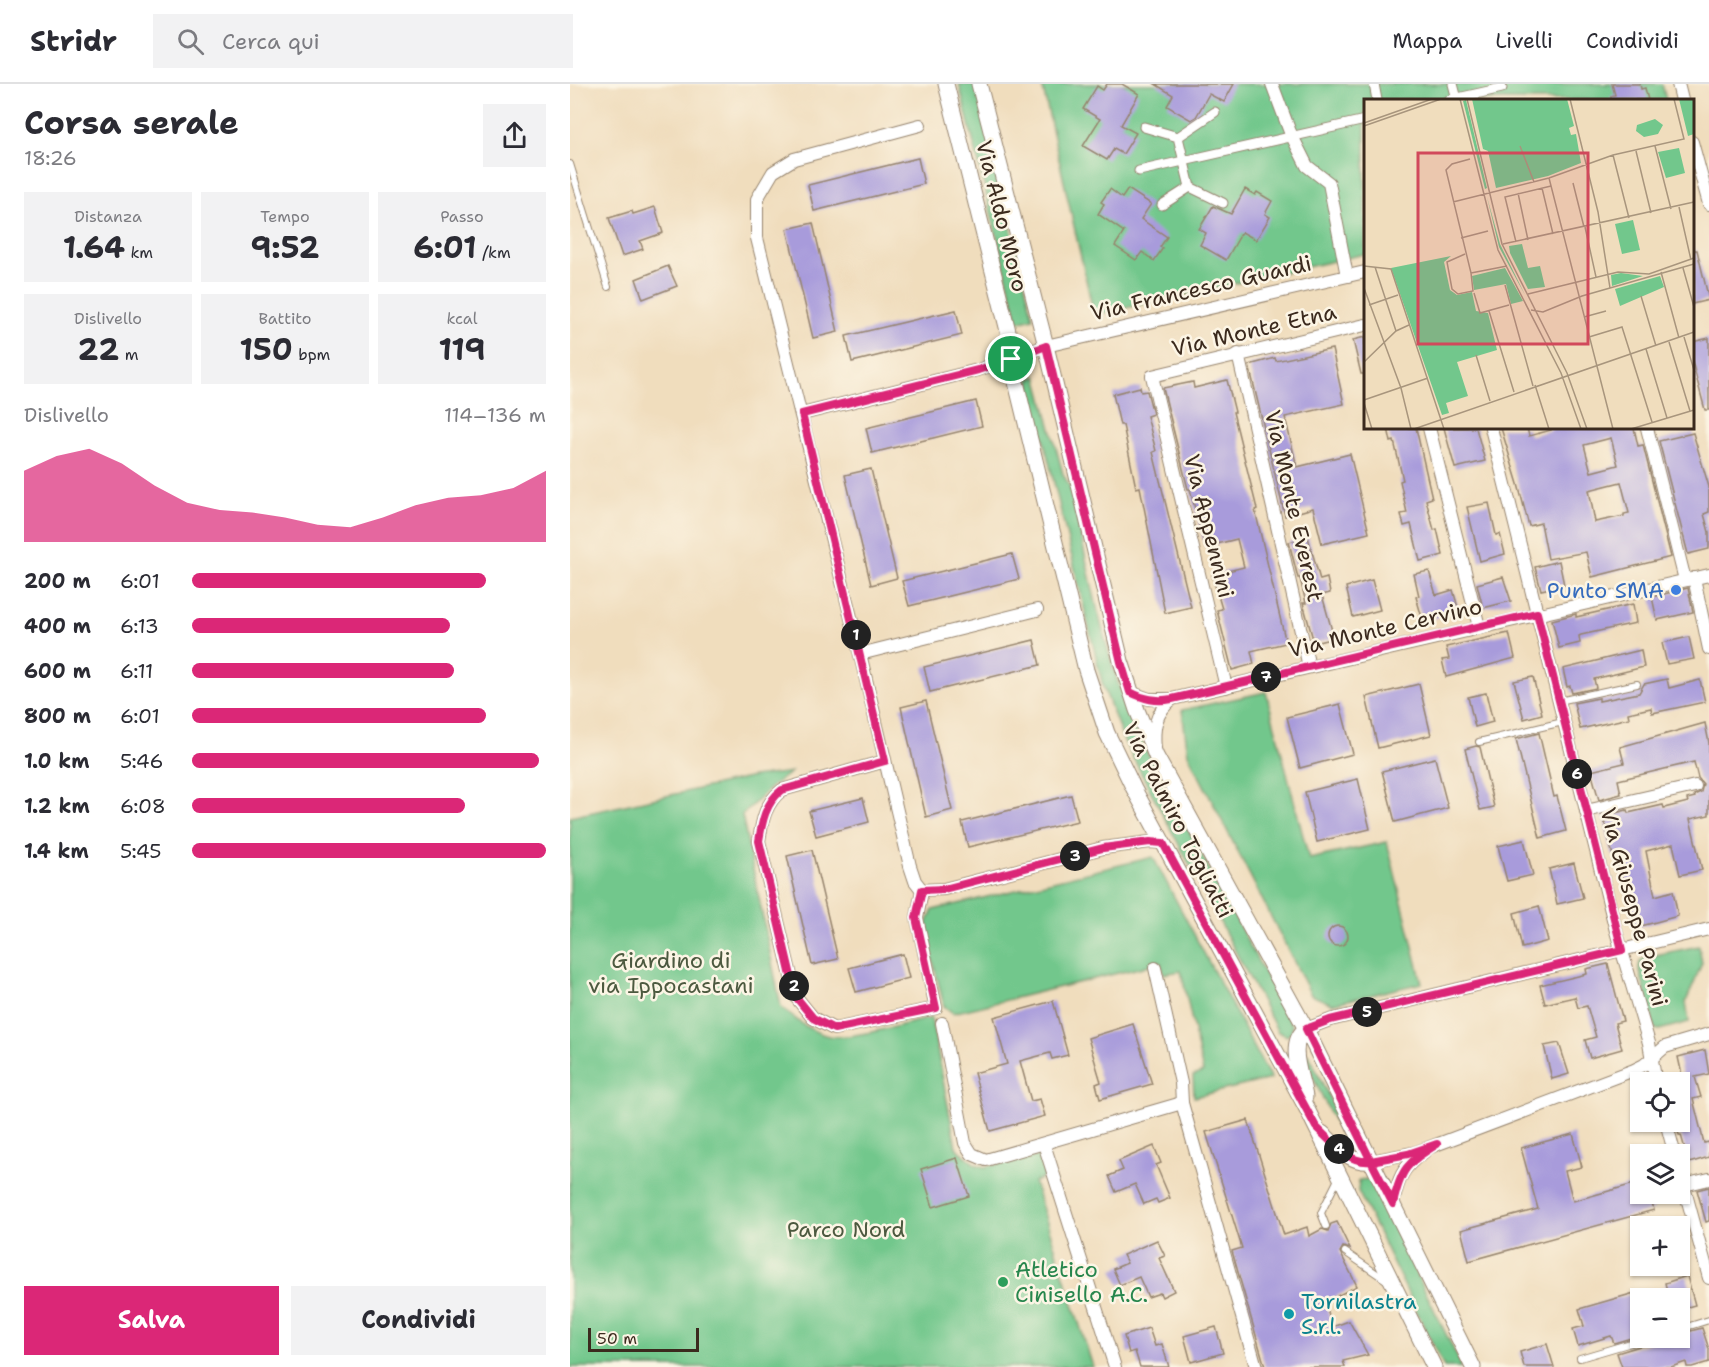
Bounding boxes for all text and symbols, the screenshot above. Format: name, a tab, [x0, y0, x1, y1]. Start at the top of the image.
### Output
search box	[153, 14, 573, 68]
text: Stridr	[30, 22, 117, 60]
icon: search	[174, 25, 207, 58]
text: Cerca qui	[222, 27, 320, 56]
text: Mappa	[1392, 27, 1462, 55]
text: Livelli	[1495, 27, 1553, 55]
text: Condividi	[1586, 27, 1679, 55]
inset map	[1364, 99, 1694, 429]
text: Corsa serale	[24, 100, 239, 145]
button: share	[483, 104, 546, 167]
street label: Via Aldo Moro	[969, 137, 1035, 295]
text: 18:26	[24, 145, 77, 171]
text: Distanza	[74, 206, 142, 227]
text: Tempo	[260, 206, 310, 227]
text: Passo	[440, 206, 484, 227]
text: 1.64	[63, 227, 125, 268]
text: 9:52	[251, 227, 319, 268]
text: 6:01	[413, 227, 477, 268]
text: km	[125, 242, 153, 263]
text: /km	[477, 242, 511, 263]
street label: Via Francesco Guardi	[1088, 248, 1314, 328]
street label: Via Monte Etna	[1169, 297, 1339, 363]
text: Dislivello	[74, 308, 142, 329]
text: Battito	[259, 308, 311, 329]
text: kcal	[446, 308, 478, 329]
text: 22	[78, 329, 119, 370]
text: 150	[240, 329, 293, 370]
text: 119	[438, 329, 486, 370]
pin	[985, 333, 1036, 384]
icon: arrive	[994, 342, 1027, 375]
text: m	[119, 344, 138, 365]
text: bpm	[293, 344, 330, 365]
text: Dislivello	[24, 402, 109, 428]
text: 114–136 m	[444, 402, 546, 428]
street label: Via Monte Everest	[1258, 407, 1330, 605]
street label: Via Appennini	[1177, 451, 1241, 601]
text: 200 m	[24, 568, 91, 594]
text: 6:01	[120, 568, 160, 594]
place label: Punto SMA	[1547, 576, 1664, 605]
marker: Punto SMA	[1669, 583, 1683, 597]
street label: Via Monte Cervino	[1285, 592, 1485, 664]
text: 400 m	[24, 613, 91, 639]
text: 6:13	[120, 613, 159, 639]
pin: 1	[841, 620, 871, 650]
text: 1	[852, 624, 860, 645]
text: 600 m	[24, 658, 91, 684]
text: 6:11	[120, 658, 153, 684]
pin: 7	[1251, 662, 1281, 692]
text: 7	[1260, 666, 1272, 687]
text: 800 m	[24, 703, 91, 729]
text: 6:01	[120, 703, 160, 729]
street label: Via Palmiro Togliatti	[1116, 717, 1240, 923]
text: 1.0 km	[24, 748, 89, 774]
text: 5:46	[120, 748, 163, 774]
pin: 6	[1562, 759, 1592, 789]
text: 6	[1571, 763, 1583, 784]
text: 1.2 km	[24, 793, 90, 819]
text: 6:08	[120, 793, 166, 819]
street label: Via Giuseppe Parini	[1593, 804, 1675, 1010]
text: 1.4 km	[24, 838, 89, 864]
text: 5:45	[120, 838, 161, 864]
pin: 3	[1060, 841, 1090, 871]
text: 3	[1069, 845, 1081, 866]
park label: Giardino di via Ippocastani	[588, 946, 754, 1000]
pin: 2	[779, 971, 809, 1001]
text: 2	[788, 975, 800, 996]
pin: 5	[1352, 997, 1382, 1027]
text: 5	[1362, 1001, 1372, 1022]
map controls	[1630, 1072, 1690, 1348]
button: locate	[1630, 1072, 1690, 1132]
pin: 4	[1324, 1134, 1354, 1164]
text: 4	[1333, 1138, 1345, 1159]
button: layers	[1630, 1144, 1690, 1204]
park label: Parco Nord	[787, 1215, 905, 1244]
button: +	[1630, 1216, 1690, 1276]
place label: Atletico Cinisello A.C.	[1015, 1255, 1148, 1309]
marker: Atletico Cinisello A.C.	[996, 1275, 1010, 1289]
button: Salva	[24, 1286, 279, 1355]
button: Condividi	[291, 1286, 546, 1355]
place label: Tornilastra S.r.l.	[1301, 1287, 1417, 1341]
button: −	[1630, 1288, 1690, 1348]
marker: Tornilastra S.r.l.	[1282, 1307, 1296, 1321]
scale bar	[588, 1325, 699, 1352]
text: 50 m	[597, 1328, 637, 1349]

